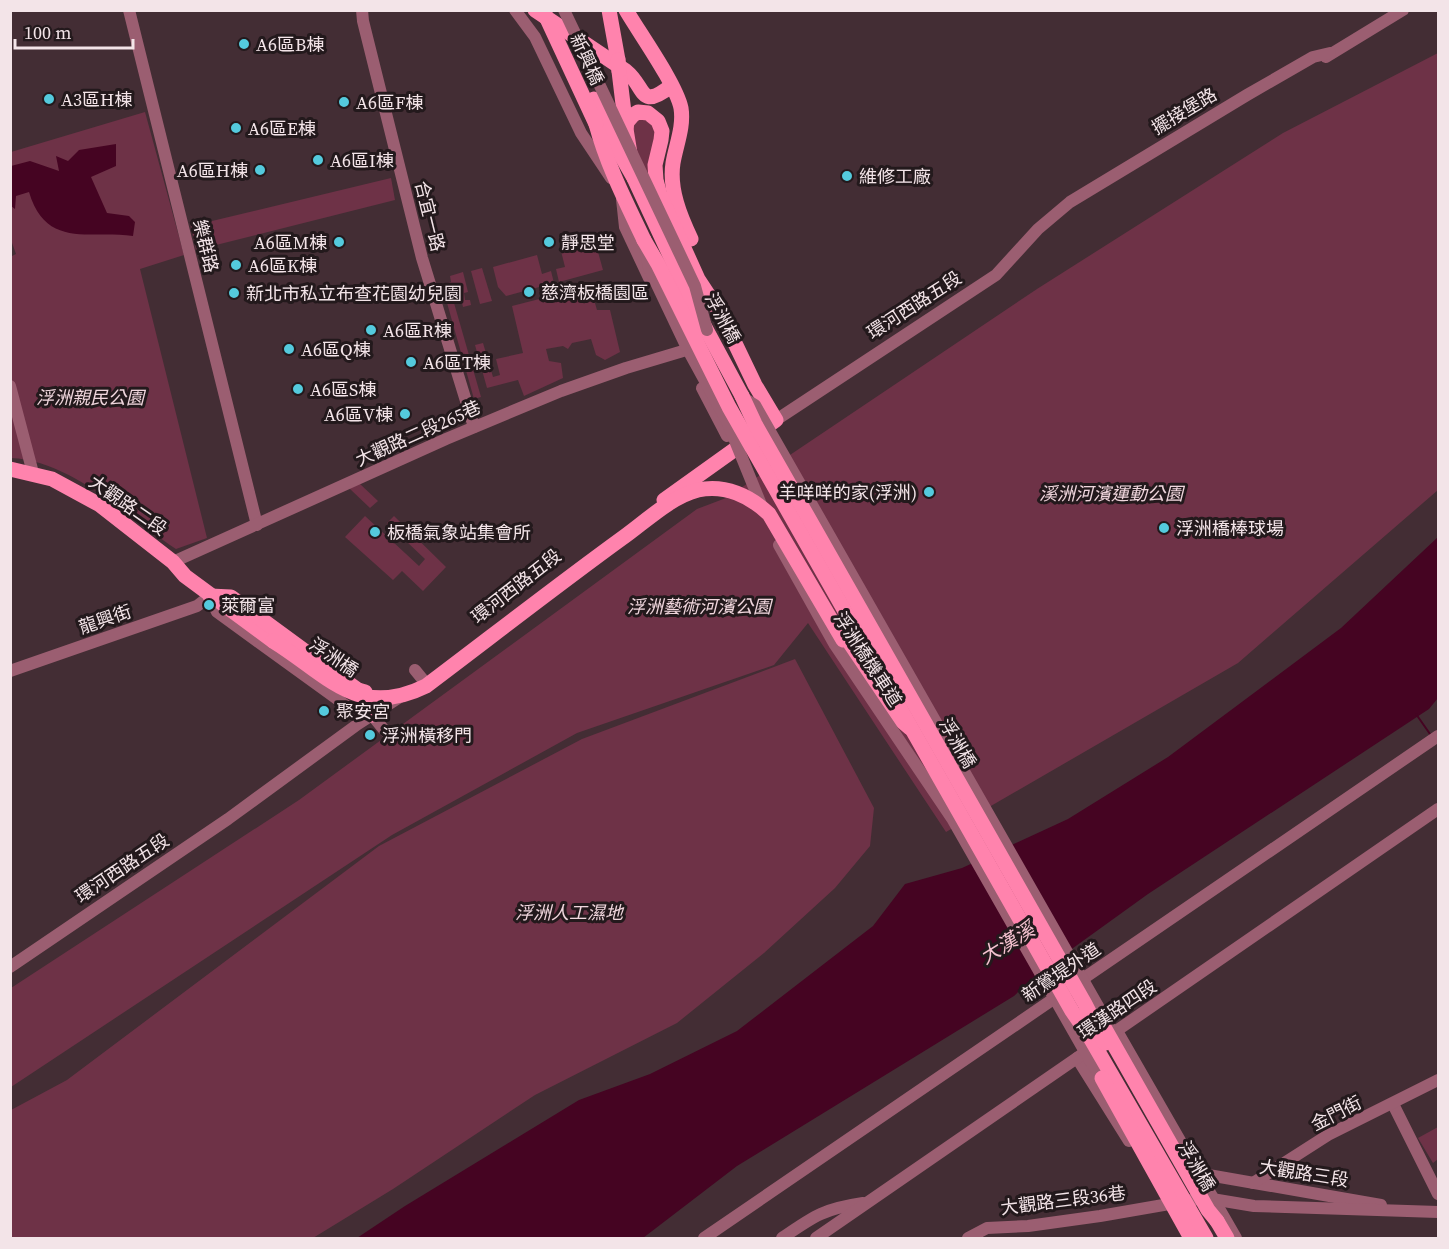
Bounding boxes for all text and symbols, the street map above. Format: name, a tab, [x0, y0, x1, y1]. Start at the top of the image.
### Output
scale bar	[15, 12, 134, 50]
text: 100 m	[24, 20, 71, 45]
street label: 新興橋	[564, 29, 610, 89]
place label: A6區B棟	[256, 32, 324, 57]
marker: A6區B棟	[237, 37, 251, 51]
street label: 擺接堡路	[1147, 82, 1221, 140]
place label: A3區H棟	[61, 87, 132, 112]
place label: A6區F棟	[356, 90, 423, 115]
marker: A3區H棟	[42, 92, 56, 106]
marker: A6區F棟	[337, 95, 351, 109]
place label: A6區E棟	[248, 116, 316, 141]
marker: A6區E棟	[229, 121, 243, 135]
place label: A6區I棟	[330, 148, 394, 173]
marker: A6區I棟	[311, 153, 325, 167]
place label: A6區H棟	[177, 158, 248, 183]
marker: A6區H棟	[253, 163, 267, 177]
place label: 維修工廠	[859, 164, 931, 189]
marker: 維修工廠	[840, 169, 854, 183]
street label: 合宜一路	[409, 178, 451, 254]
street label: 樂群路	[187, 217, 225, 275]
place label: A6區M棟	[254, 230, 327, 255]
place label: 靜思堂	[561, 230, 615, 255]
marker: A6區M棟	[332, 235, 346, 249]
marker: 靜思堂	[542, 235, 556, 249]
place label: A6區K棟	[248, 253, 317, 278]
marker: A6區K棟	[229, 258, 243, 272]
street label: 環河西路五段	[862, 265, 966, 345]
place label: 慈濟板橋園區	[541, 280, 649, 305]
place label: 新北市私立布查花園幼兒園	[246, 281, 462, 306]
marker: 慈濟板橋園區	[522, 285, 536, 299]
marker: 新北市私立布查花園幼兒園	[227, 286, 241, 300]
street label: 浮洲橋	[699, 288, 747, 348]
place label: A6區R棟	[383, 318, 452, 343]
marker: A6區R棟	[364, 323, 378, 337]
place label: A6區Q棟	[301, 337, 371, 362]
marker: A6區Q棟	[282, 342, 296, 356]
place label: A6區T棟	[423, 350, 491, 375]
marker: A6區T棟	[404, 355, 418, 369]
place label: A6區S棟	[310, 377, 376, 402]
marker: A6區S棟	[291, 382, 305, 396]
park label: 浮洲親民公園	[36, 385, 147, 410]
street label: 大觀路二段265巷	[351, 394, 485, 472]
place label: A6區V棟	[324, 402, 393, 427]
marker: A6區V棟	[398, 407, 412, 421]
street label: 大觀路二段	[84, 469, 172, 541]
place label: 羊咩咩的家(浮洲)	[779, 480, 917, 505]
park label: 溪洲河濱運動公園	[1039, 481, 1186, 506]
marker: 羊咩咩的家(浮洲)	[922, 485, 936, 499]
place label: 浮洲橋棒球場	[1176, 516, 1284, 541]
place label: 板橋氣象站集會所	[387, 520, 531, 545]
marker: 浮洲橋棒球場	[1157, 521, 1171, 535]
marker: 板橋氣象站集會所	[368, 525, 382, 539]
street label: 環河西路五段	[466, 543, 566, 629]
place label: 萊爾富	[221, 593, 275, 618]
park label: 浮洲藝術河濱公園	[627, 594, 774, 619]
street label: 龍興街	[75, 598, 135, 640]
marker: 萊爾富	[202, 598, 216, 612]
street label: 浮洲橋機車道	[828, 607, 908, 711]
street label: 浮洲橋	[305, 632, 363, 682]
place label: 聚安宮	[336, 699, 390, 724]
marker: 聚安宮	[317, 704, 331, 718]
street label: 浮洲橋	[934, 713, 982, 773]
place label: 浮洲橫移門	[382, 723, 472, 748]
marker: 浮洲橫移門	[363, 728, 377, 742]
street label: 環河西路五段	[70, 827, 174, 909]
park label: 浮洲人工濕地	[515, 900, 625, 925]
water label: 大漢溪	[974, 914, 1042, 971]
street label: 新鶯堤外道	[1017, 936, 1105, 1008]
street label: 環漢路四段	[1073, 973, 1161, 1045]
street label: 金門街	[1306, 1090, 1366, 1136]
street label: 浮洲橋	[1173, 1136, 1221, 1196]
street label: 大觀路三段	[1258, 1154, 1350, 1192]
street label: 大觀路三段36巷	[999, 1180, 1127, 1220]

